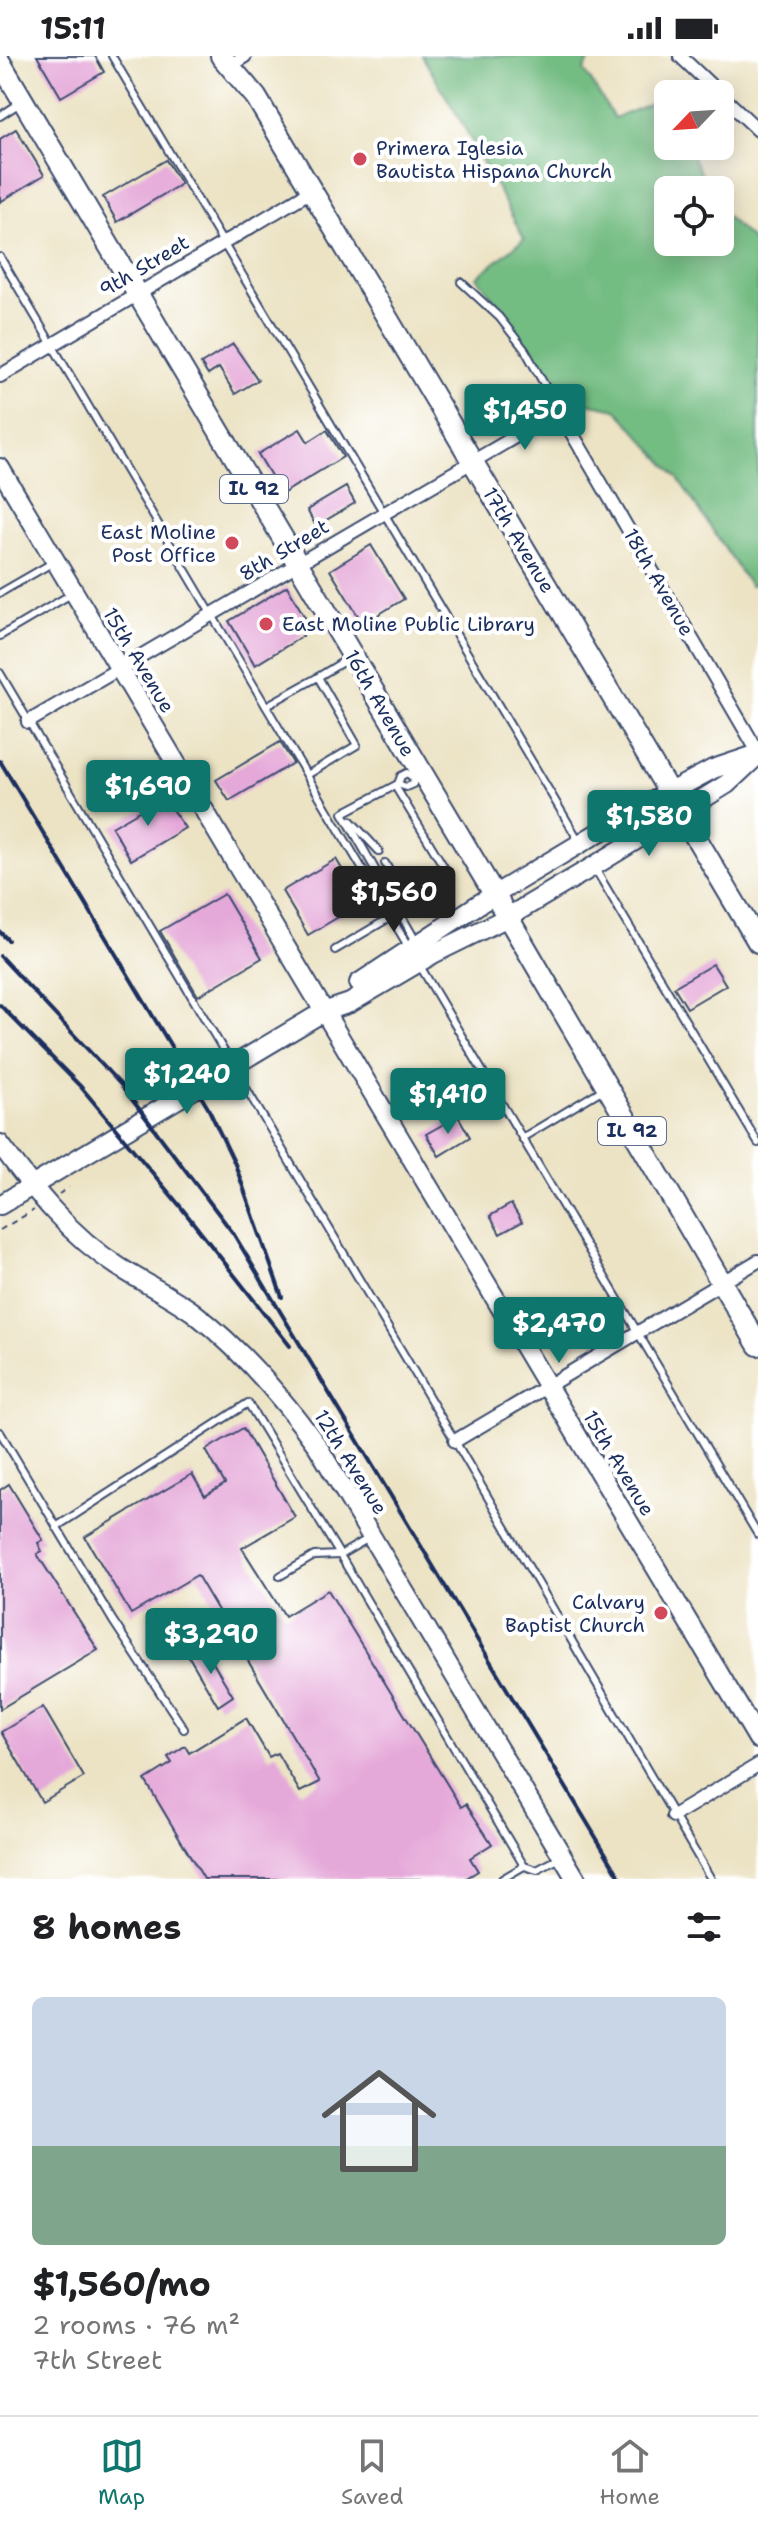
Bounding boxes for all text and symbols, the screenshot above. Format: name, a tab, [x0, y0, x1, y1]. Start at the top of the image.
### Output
text: 15:11	[40, 8, 106, 49]
north arrow	[654, 80, 734, 160]
map controls	[654, 80, 734, 256]
place label: Primera Iglesia Bautista Hispana Church	[376, 135, 612, 184]
marker: Primera Iglesia Bautista Hispana Church	[351, 150, 369, 168]
button: locate	[654, 176, 734, 256]
street label: 9th Street	[94, 229, 194, 303]
pin: $1,450	[460, 384, 590, 452]
text: $1,450	[482, 392, 568, 427]
road number: IL 92	[220, 475, 288, 503]
street label: 17th Avenue	[477, 482, 561, 598]
street label: 8th Street	[234, 513, 334, 587]
place label: East Moline Post Office	[101, 519, 216, 568]
street label: 18th Avenue	[618, 524, 700, 640]
marker: East Moline Post Office	[223, 534, 241, 552]
street label: 15th Avenue	[97, 602, 181, 718]
place label: East Moline Public Library	[282, 611, 535, 637]
marker: East Moline Public Library	[257, 615, 275, 633]
street label: 16th Avenue	[339, 645, 421, 761]
pin: $1,690	[83, 760, 213, 828]
text: $1,690	[104, 768, 192, 803]
pin: $1,580	[584, 790, 714, 858]
text: $1,580	[605, 798, 693, 833]
pin: $1,560	[329, 866, 459, 934]
text: $1,560	[350, 874, 438, 909]
pin: $1,240	[122, 1048, 252, 1116]
text: $1,240	[143, 1056, 231, 1091]
pin: $1,410	[383, 1068, 513, 1136]
text: $1,410	[408, 1076, 488, 1111]
road number: IL 92	[598, 1117, 666, 1145]
pin: $2,470	[494, 1297, 624, 1365]
text: $2,470	[512, 1305, 606, 1340]
street label: 12th Avenue	[308, 1405, 394, 1519]
street label: 15th Avenue	[577, 1405, 661, 1521]
place label: Calvary Baptist Church	[505, 1589, 645, 1638]
marker: Calvary Baptist Church	[652, 1604, 670, 1622]
pin: $3,290	[146, 1608, 276, 1676]
text: $3,290	[163, 1616, 259, 1651]
text: 8 homes	[32, 1904, 181, 1950]
icon: filters	[682, 1905, 726, 1949]
icon: home	[307, 2049, 451, 2193]
text: $1,560/mo	[32, 2261, 211, 2307]
text: 2 rooms · 76 m²	[32, 2307, 240, 2342]
text: 7th Street	[32, 2342, 162, 2377]
tab: Map	[98, 2434, 145, 2511]
tab: Saved	[341, 2434, 404, 2511]
tab: Home	[600, 2434, 660, 2511]

